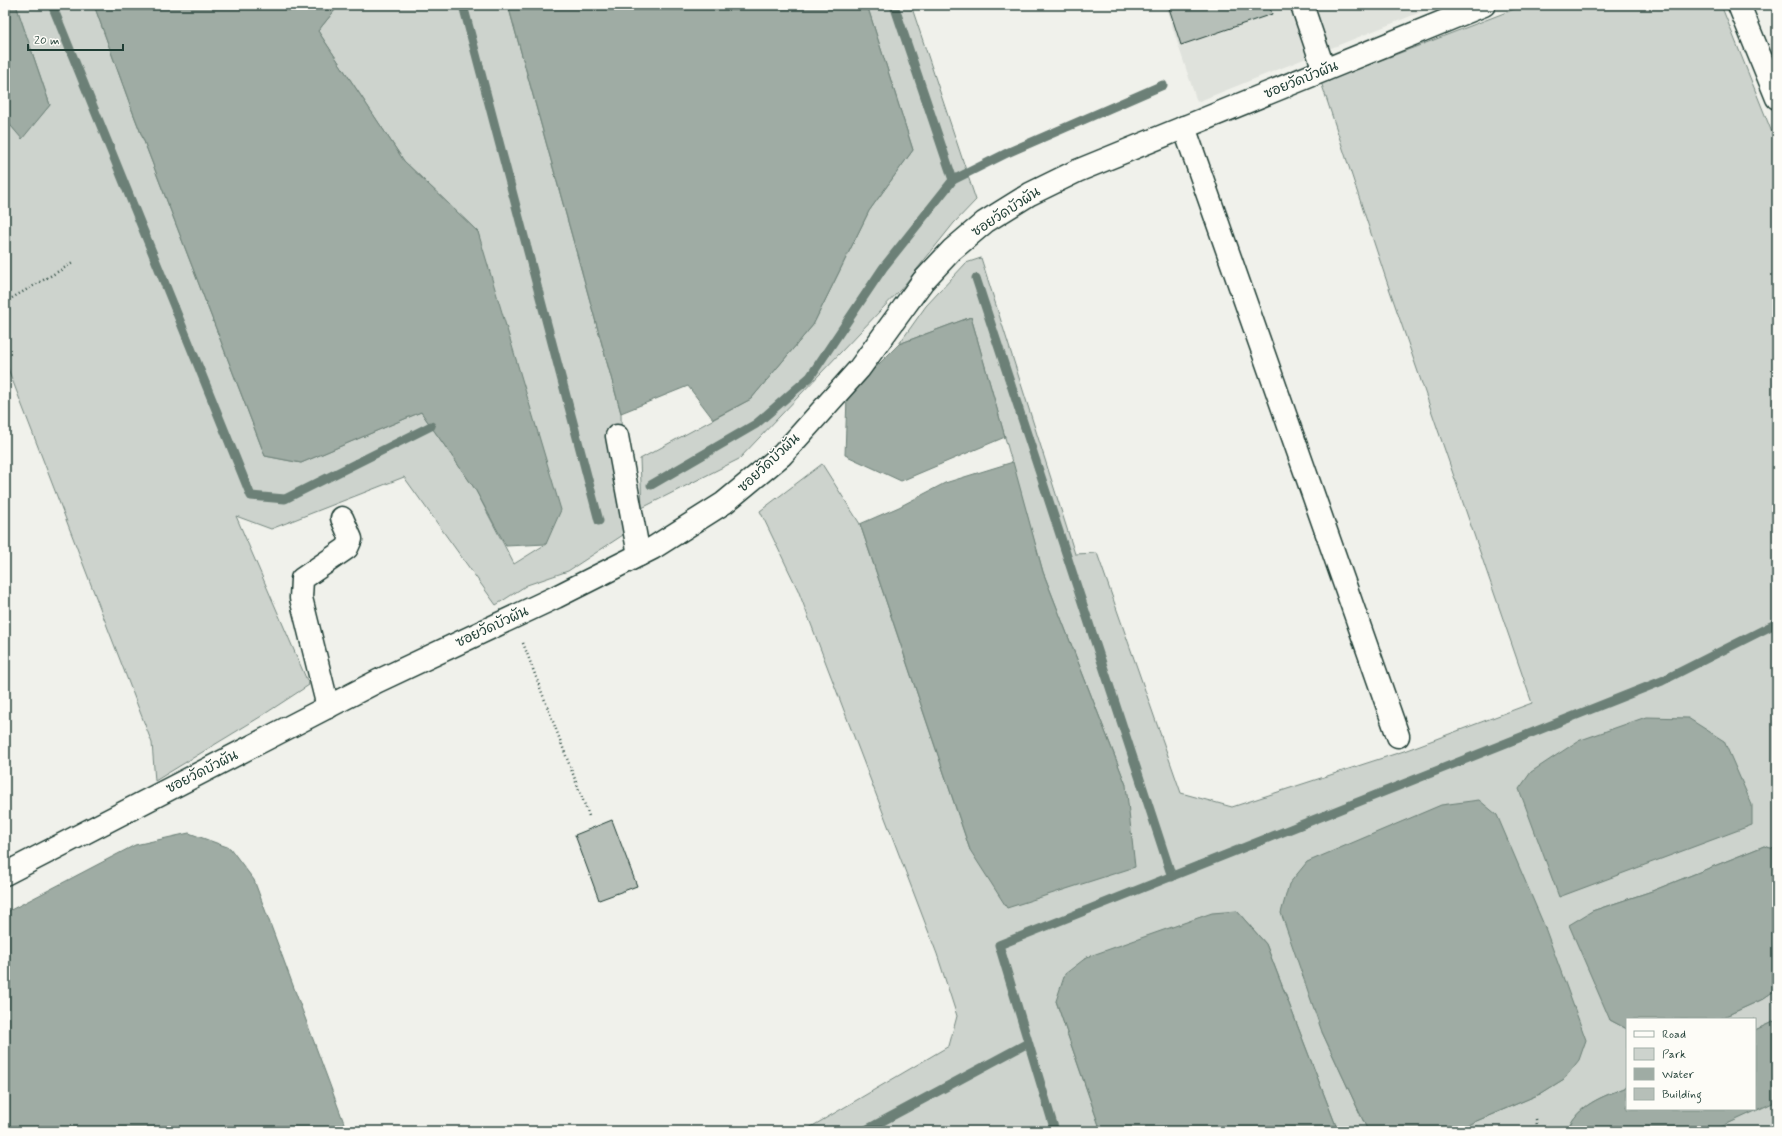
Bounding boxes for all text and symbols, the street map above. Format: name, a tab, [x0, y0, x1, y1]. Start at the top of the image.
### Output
scale bar	[28, 26, 123, 52]
text: 20 m	[34, 33, 60, 49]
street label: ซอยวัดบัวผัน	[1261, 57, 1341, 103]
street label: ซอยวัดบัวผัน	[968, 183, 1044, 241]
street label: ซอยวัดบัวผัน	[734, 429, 804, 496]
street label: ซอยวัดบัวผัน	[453, 602, 532, 652]
street label: ซอยวัดบัวผัน	[163, 746, 242, 798]
legend	[1626, 1018, 1756, 1110]
text: Road	[1662, 1027, 1686, 1043]
text: Park	[1662, 1047, 1686, 1063]
text: Water	[1662, 1067, 1694, 1083]
text: Building	[1662, 1087, 1702, 1104]

